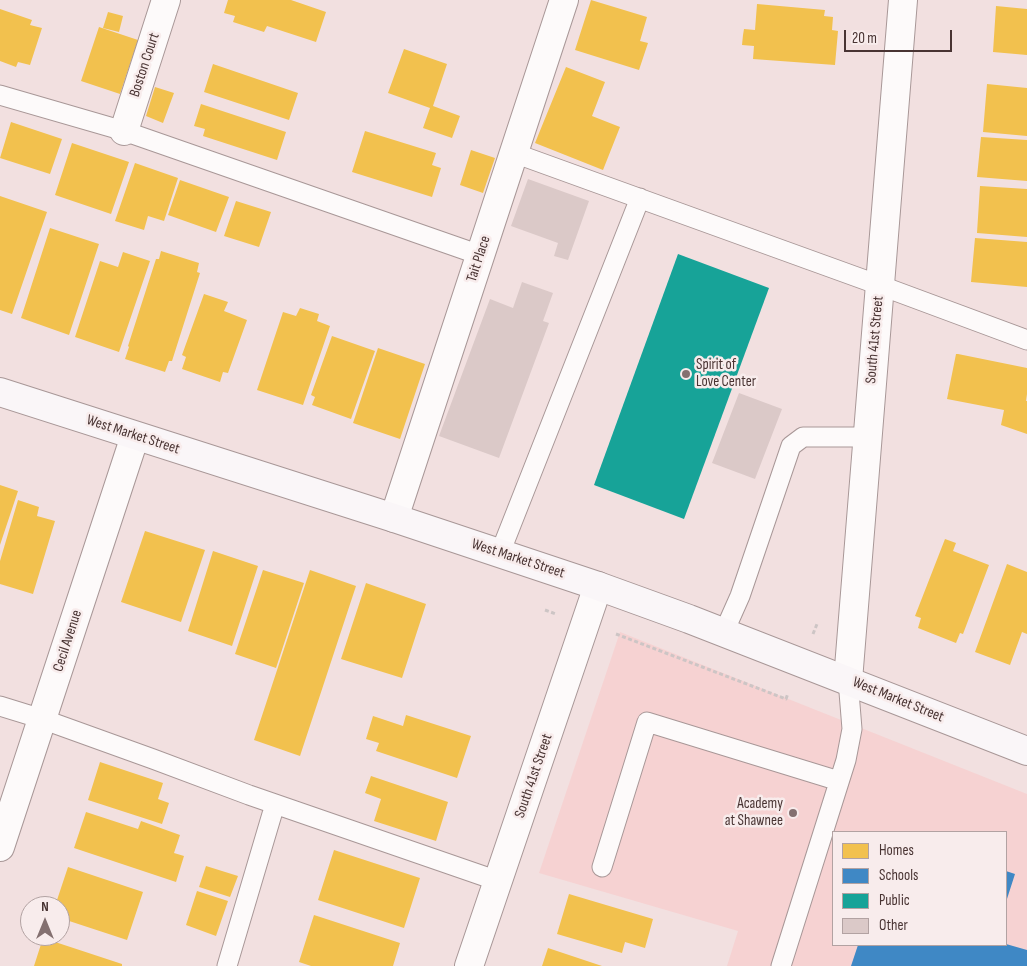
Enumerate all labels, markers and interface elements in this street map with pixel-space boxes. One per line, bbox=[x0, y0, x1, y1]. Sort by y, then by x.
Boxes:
scale bar bbox=[847, 20, 954, 52]
text: 20 m bbox=[852, 29, 877, 48]
street label: Boston Court bbox=[126, 31, 164, 99]
street label: Tait Place bbox=[463, 234, 495, 284]
street label: South 41st Street bbox=[862, 295, 888, 385]
place label: Spirit of Love Center bbox=[696, 356, 756, 391]
marker: Spirit of Love Center bbox=[680, 368, 692, 380]
street label: West Market Street bbox=[84, 411, 182, 459]
street label: West Market Street bbox=[469, 535, 567, 583]
street label: Cecil Avenue bbox=[50, 608, 86, 674]
street label: West Market Street bbox=[850, 673, 946, 727]
street label: South 41st Street bbox=[511, 732, 557, 820]
place label: Academy at Shawnee bbox=[725, 795, 783, 830]
marker: Academy at Shawnee bbox=[787, 807, 799, 819]
legend bbox=[832, 831, 1007, 946]
text: Homes bbox=[879, 841, 914, 860]
text: Schools bbox=[879, 866, 918, 885]
text: Public bbox=[879, 891, 910, 910]
north arrow bbox=[20, 896, 70, 946]
text: N bbox=[41, 898, 49, 915]
text: Other bbox=[879, 916, 908, 935]

